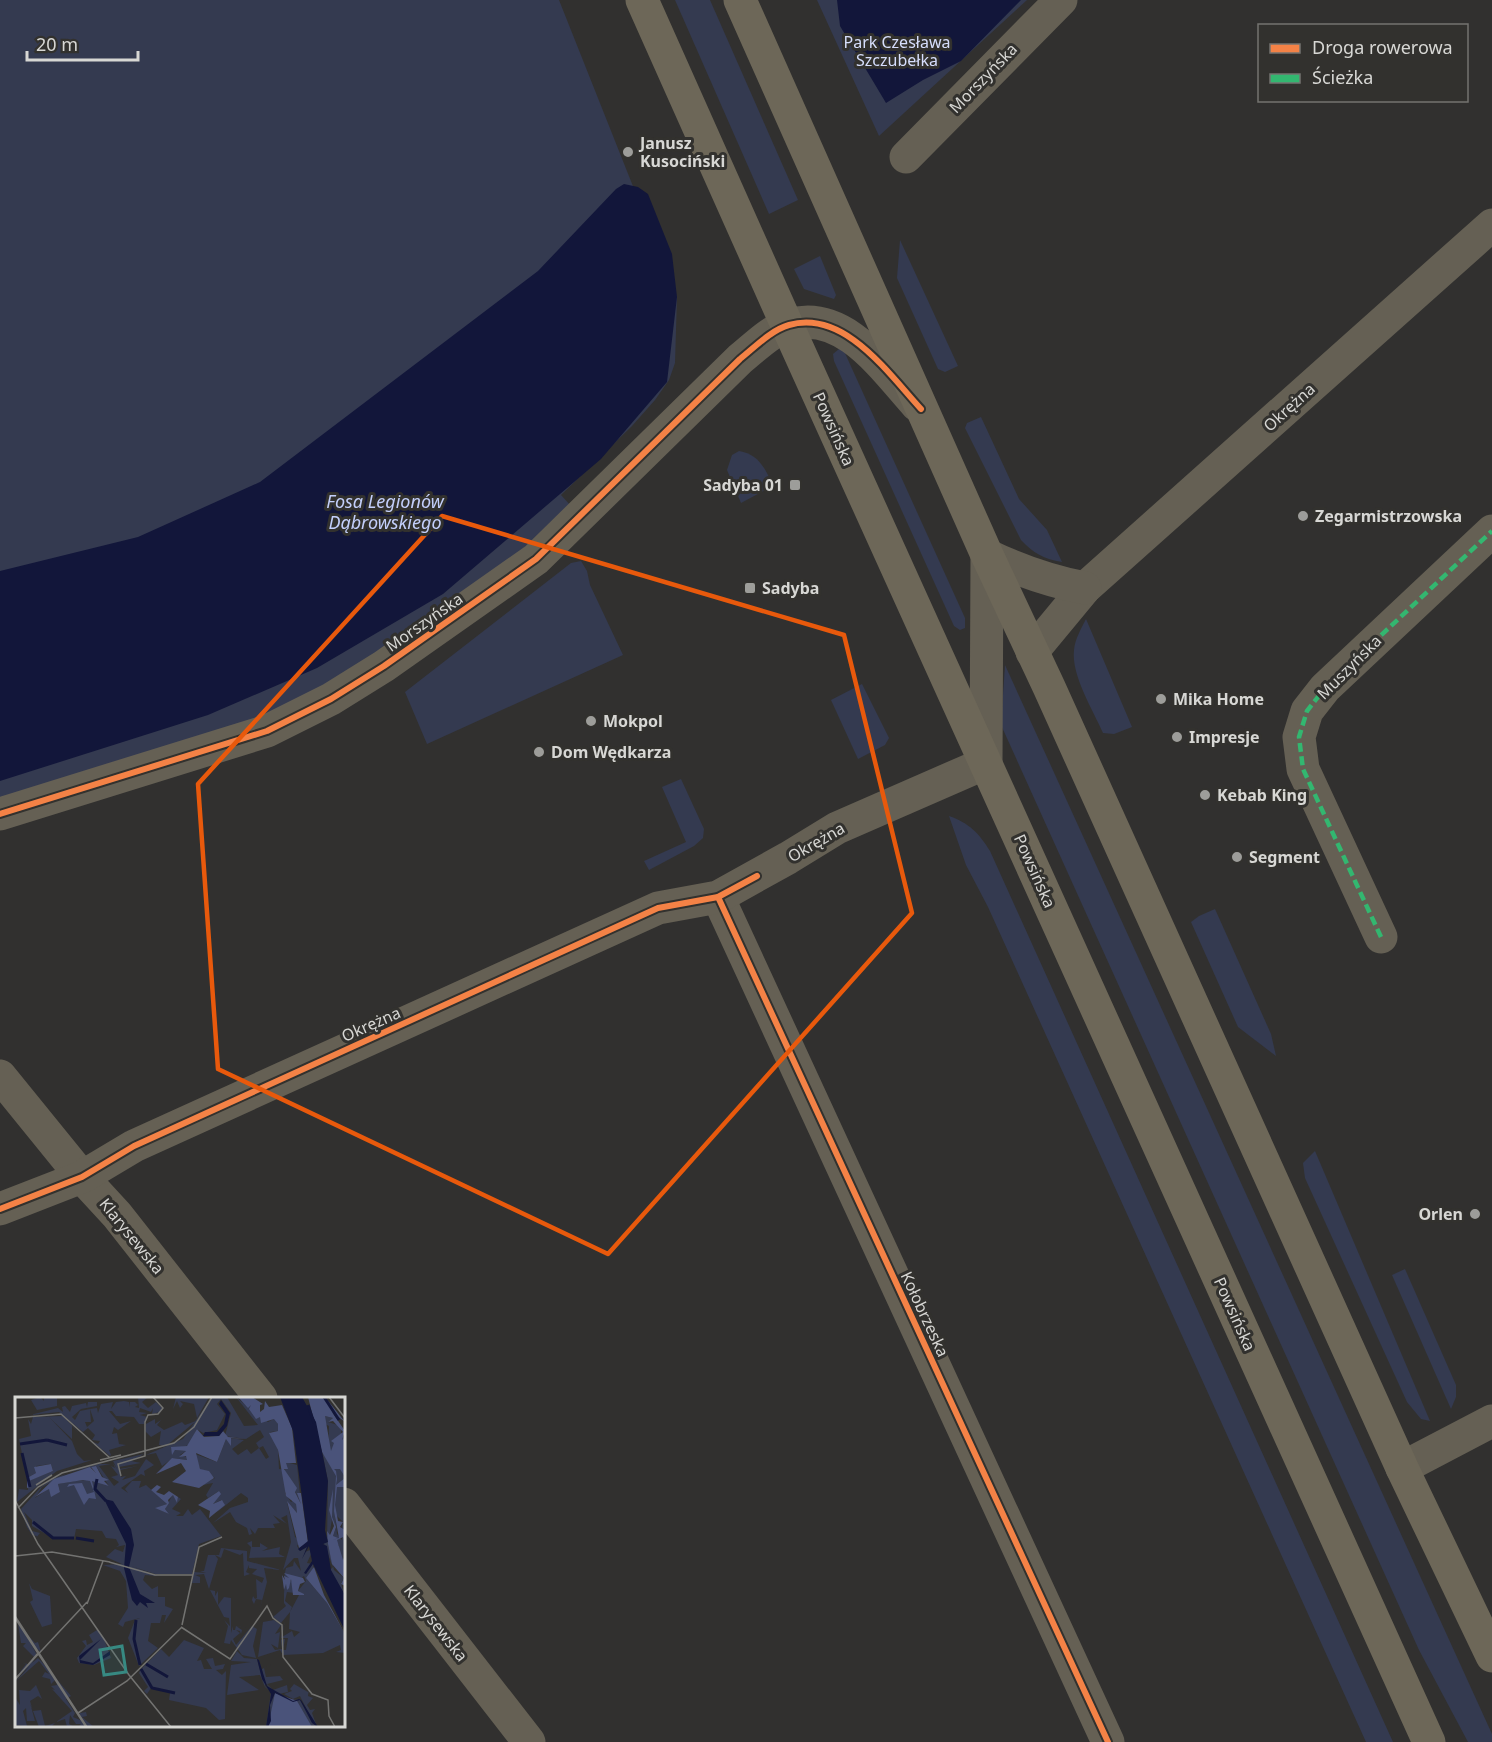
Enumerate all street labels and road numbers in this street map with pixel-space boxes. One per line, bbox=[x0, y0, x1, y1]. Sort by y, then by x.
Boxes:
street label: Morszyńska bbox=[944, 38, 1022, 118]
street label: Okrężna bbox=[1258, 378, 1320, 436]
street label: Powsińska bbox=[808, 389, 860, 469]
street label: Morszyńska bbox=[381, 587, 467, 657]
street label: Muszyńska bbox=[1312, 630, 1386, 704]
street label: Okrężna bbox=[783, 817, 849, 867]
street label: Powsińska bbox=[1009, 831, 1061, 911]
street label: Okrężna bbox=[338, 1001, 404, 1047]
street label: Klarysewska bbox=[95, 1193, 169, 1279]
street label: Kołobrzeska bbox=[896, 1268, 954, 1360]
street label: Powsińska bbox=[1209, 1274, 1261, 1354]
street label: Klarysewska bbox=[399, 1580, 473, 1666]

